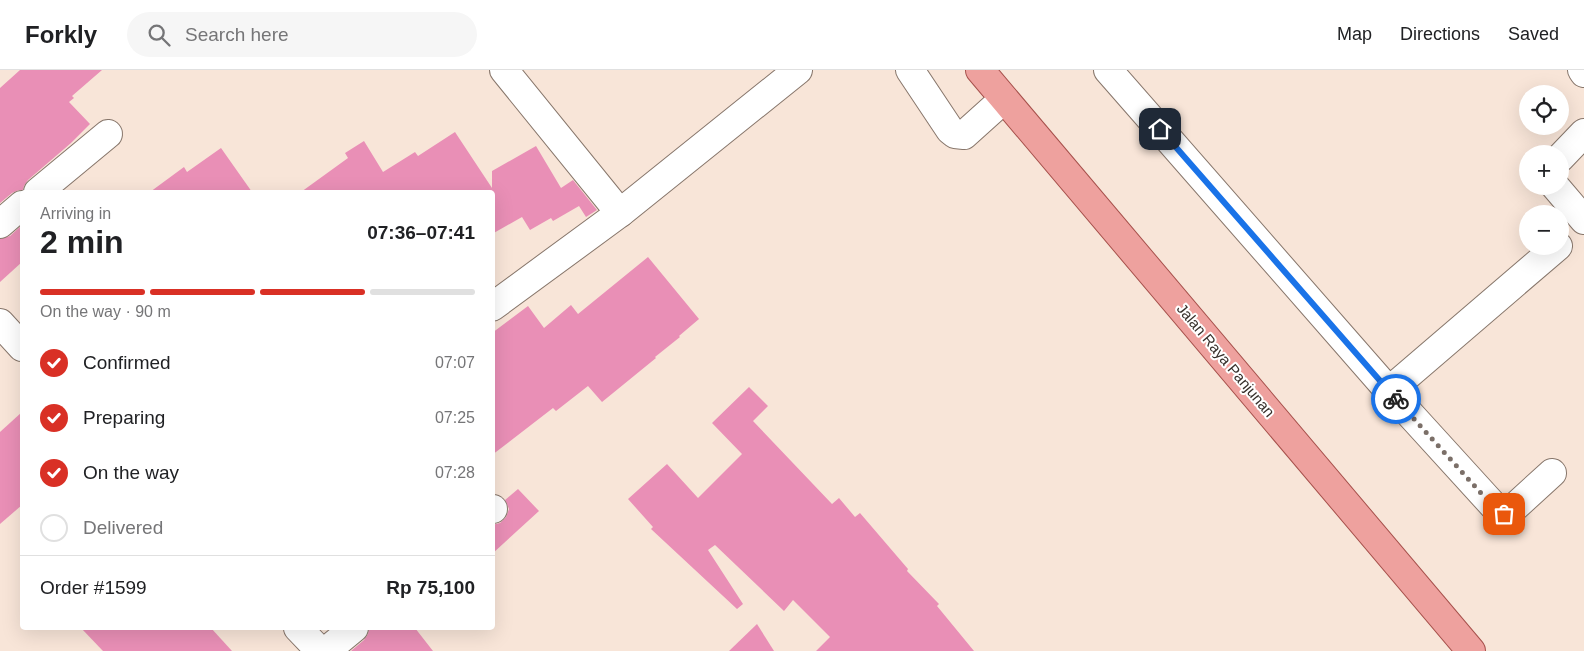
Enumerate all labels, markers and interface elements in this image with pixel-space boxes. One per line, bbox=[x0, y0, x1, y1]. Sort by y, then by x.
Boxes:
search box bbox=[127, 12, 477, 57]
text: Forkly bbox=[25, 21, 97, 48]
icon: search bbox=[145, 21, 173, 49]
text: Search here bbox=[185, 24, 289, 45]
text: Map bbox=[1337, 24, 1372, 44]
text: Directions bbox=[1400, 24, 1480, 44]
text: Saved bbox=[1508, 24, 1559, 44]
map controls bbox=[1519, 85, 1569, 255]
button: locate bbox=[1519, 85, 1569, 135]
pin bbox=[1139, 108, 1181, 150]
icon: home bbox=[1146, 115, 1174, 143]
button: + bbox=[1519, 145, 1569, 195]
text: Arriving in bbox=[40, 205, 111, 222]
button: − bbox=[1519, 205, 1569, 255]
text: 07:36–07:41 bbox=[367, 222, 475, 243]
text: 2 min bbox=[40, 224, 124, 260]
street label: Jalan Raya Panjunan bbox=[1174, 300, 1278, 420]
text: On the way · 90 m bbox=[40, 303, 171, 320]
icon: check bbox=[40, 349, 68, 377]
text: Confirmed bbox=[83, 352, 171, 373]
text: 07:07 bbox=[435, 354, 475, 371]
courier bbox=[1371, 374, 1421, 424]
icon: bike bbox=[1382, 385, 1410, 413]
icon: check bbox=[40, 404, 68, 432]
text: Preparing bbox=[83, 407, 165, 428]
text: 07:25 bbox=[435, 409, 475, 426]
icon: check bbox=[40, 459, 68, 487]
text: On the way bbox=[83, 462, 179, 483]
text: 07:28 bbox=[435, 464, 475, 481]
pin bbox=[1483, 493, 1525, 535]
icon: bag bbox=[1490, 500, 1518, 528]
text: Delivered bbox=[83, 517, 163, 538]
text: Order #1599 bbox=[40, 577, 147, 598]
text: Rp 75,100 bbox=[386, 577, 475, 598]

